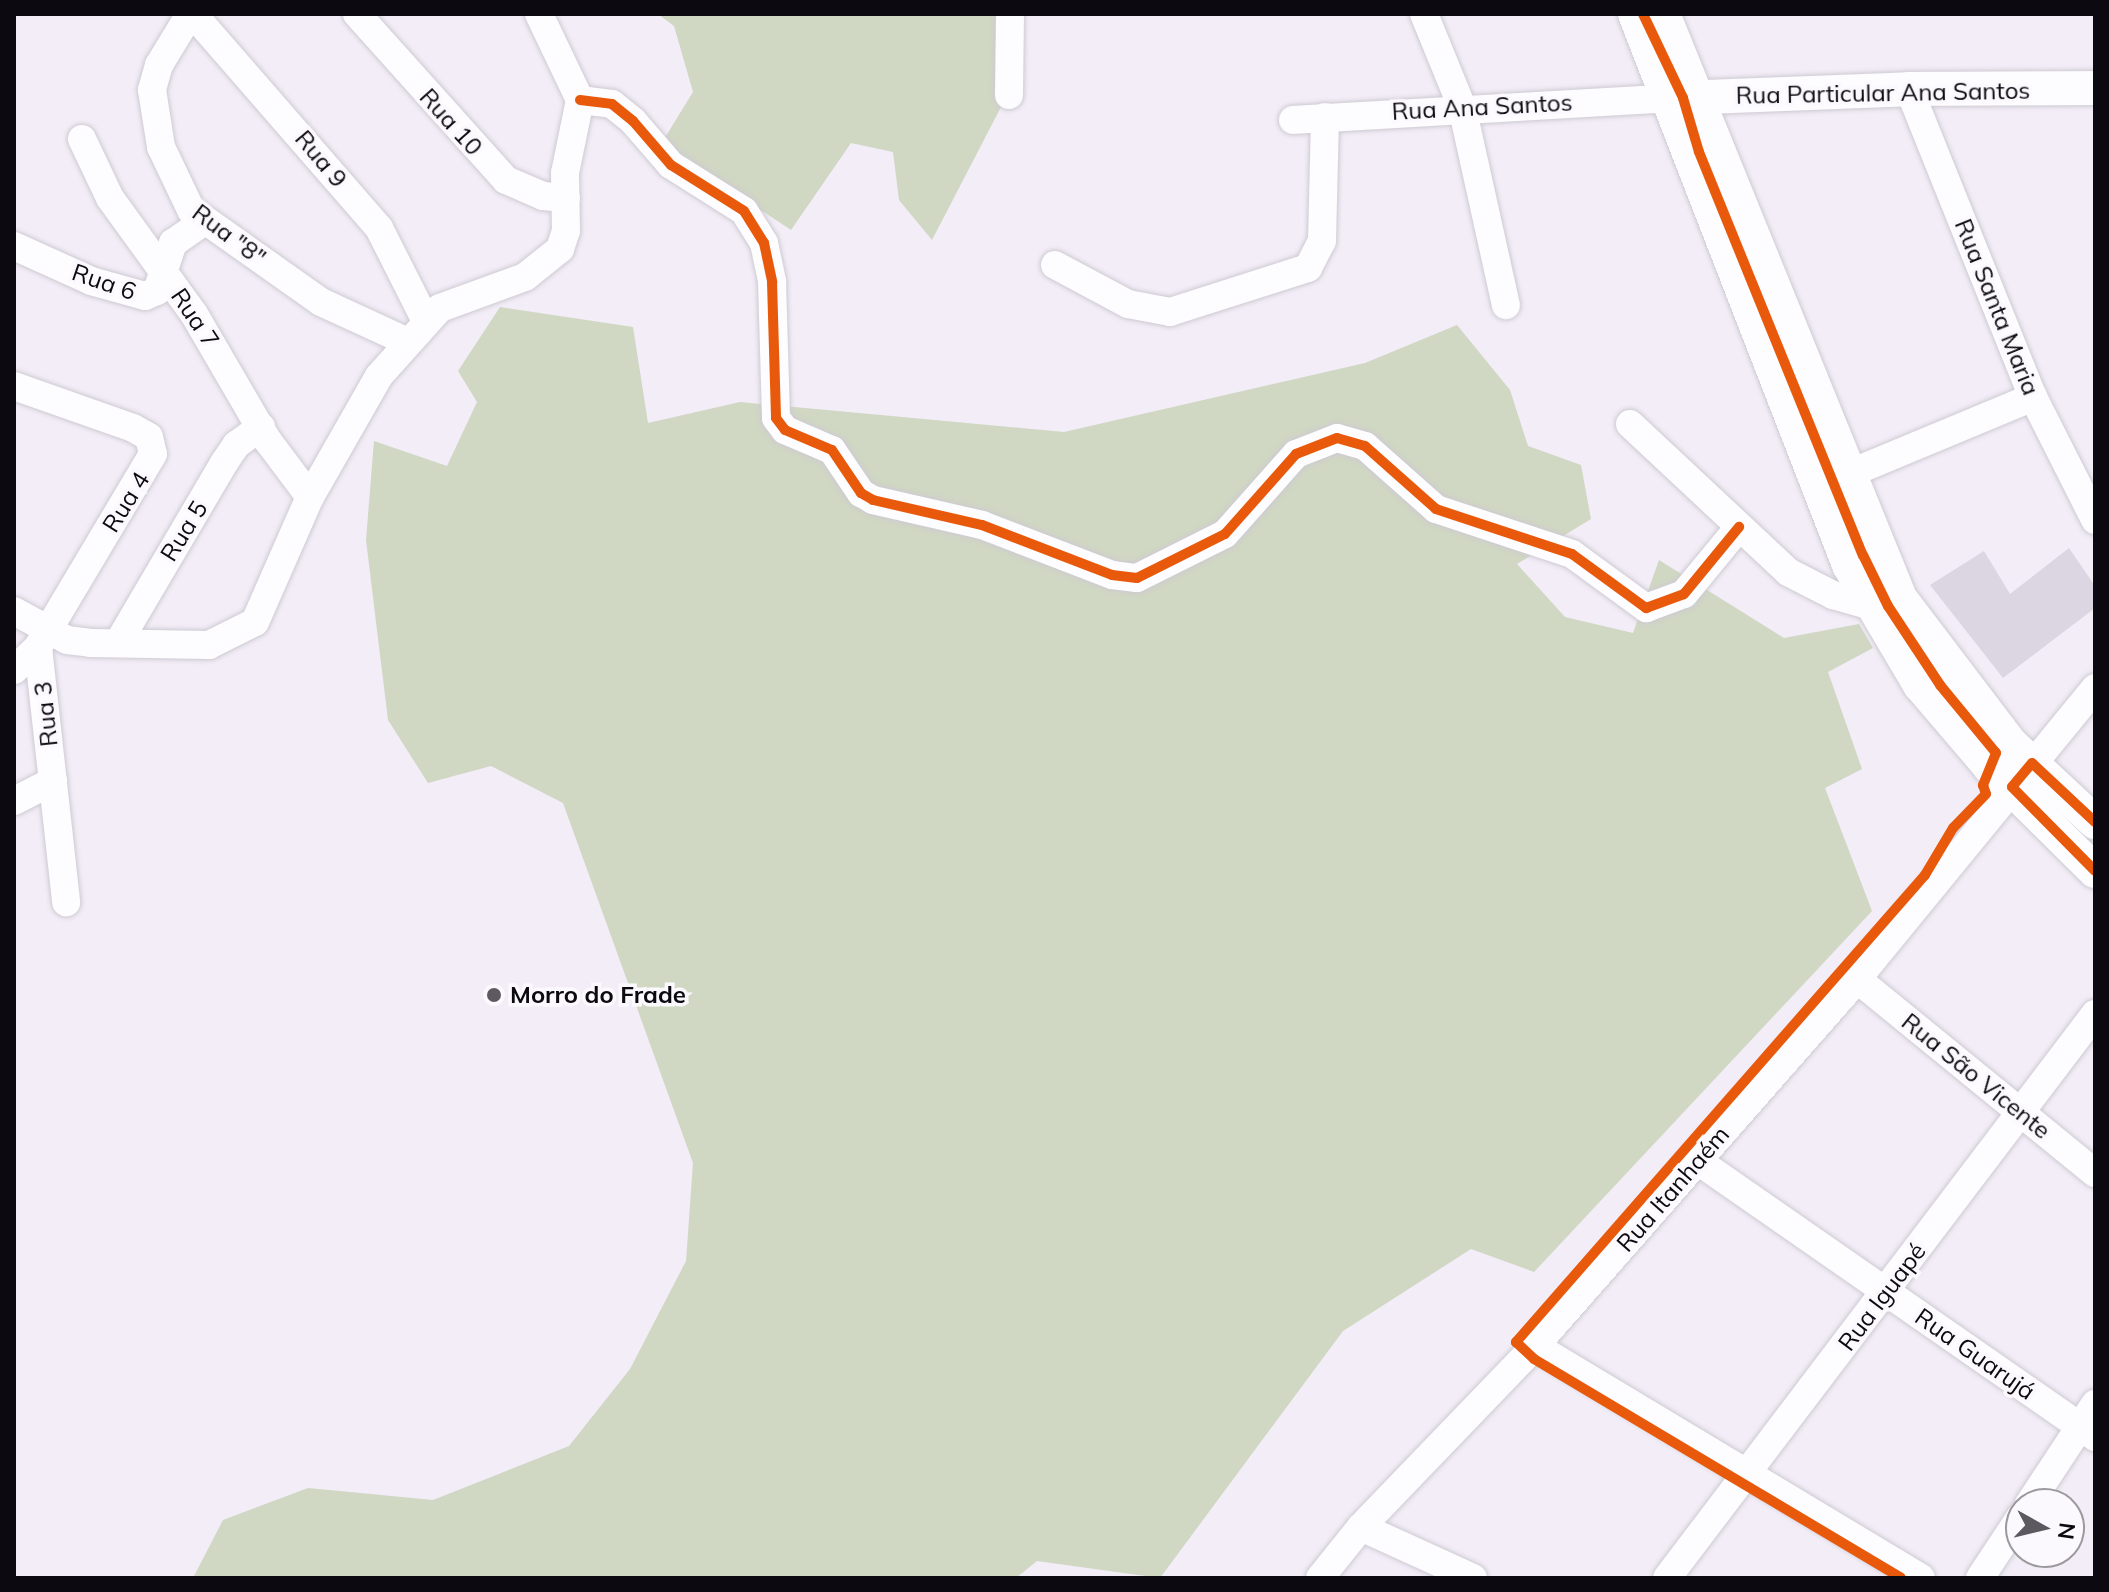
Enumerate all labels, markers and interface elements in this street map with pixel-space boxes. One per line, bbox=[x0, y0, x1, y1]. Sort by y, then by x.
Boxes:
street label: Rua Particular Ana Santos bbox=[1736, 76, 2030, 110]
street label: Rua 10 bbox=[414, 83, 488, 161]
street label: Rua Ana Santos bbox=[1391, 88, 1573, 126]
street label: Rua 9 bbox=[289, 125, 353, 193]
street label: Rua "8" bbox=[187, 198, 271, 272]
street label: Rua Santa Maria bbox=[1949, 215, 2045, 399]
street label: Rua 6 bbox=[68, 258, 140, 306]
street label: Rua 7 bbox=[165, 283, 225, 353]
street label: Rua 4 bbox=[96, 467, 156, 537]
street label: Rua 5 bbox=[154, 496, 214, 566]
street label: Rua 3 bbox=[28, 680, 64, 748]
place label: Morro do Frade bbox=[510, 981, 686, 1009]
marker: Morro do Frade bbox=[485, 986, 503, 1004]
street label: Rua São Vicente bbox=[1896, 1007, 2056, 1145]
street label: Rua Itanhaém bbox=[1611, 1120, 1735, 1258]
street label: Rua Iguapé bbox=[1832, 1237, 1932, 1357]
street label: Rua Guarujá bbox=[1910, 1302, 2040, 1406]
north arrow bbox=[2005, 1488, 2085, 1568]
text: N bbox=[2052, 1521, 2082, 1541]

